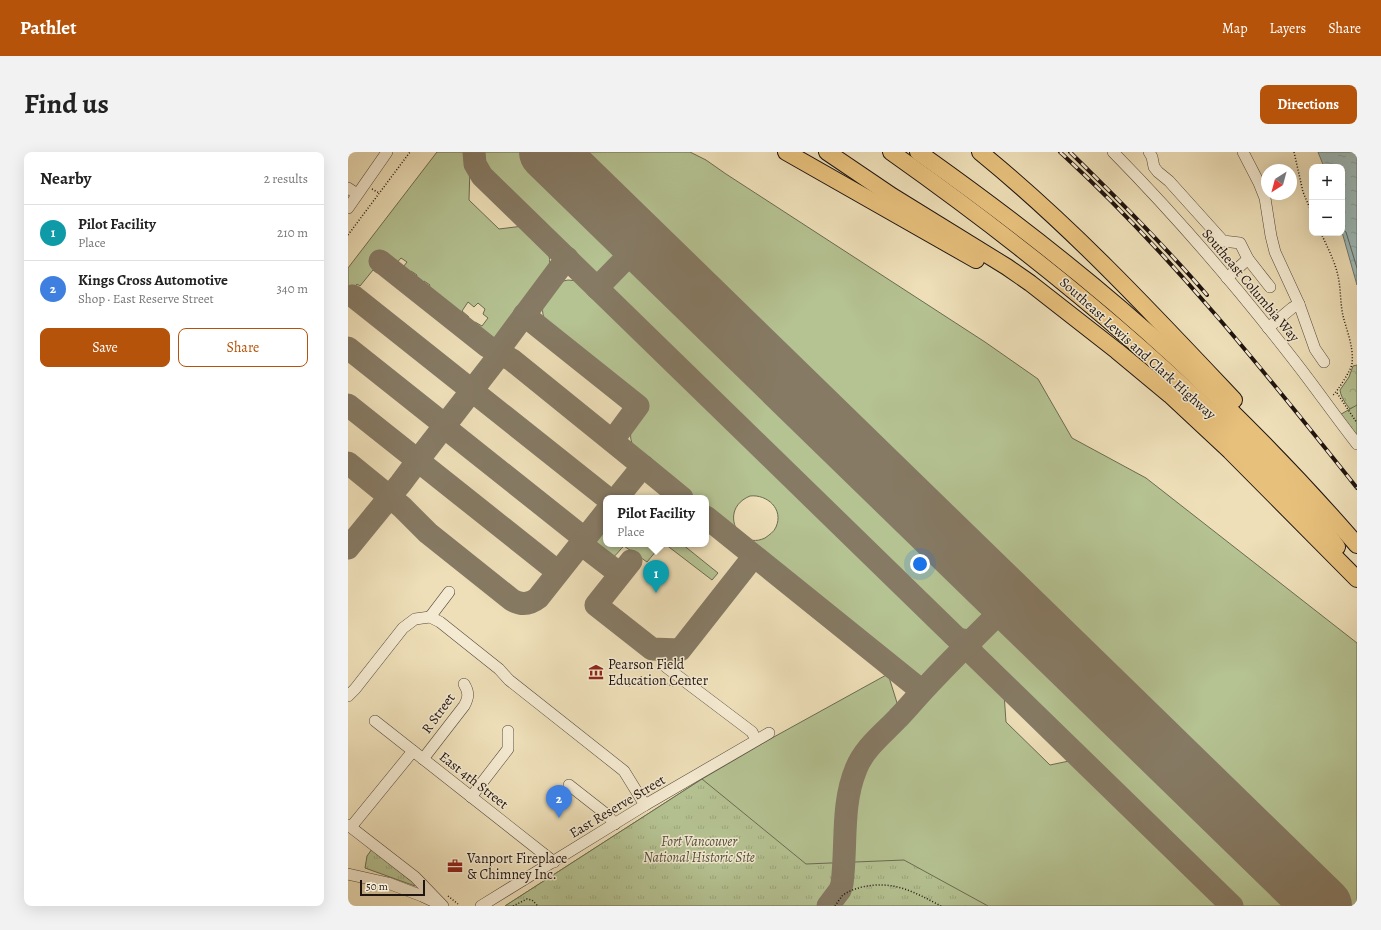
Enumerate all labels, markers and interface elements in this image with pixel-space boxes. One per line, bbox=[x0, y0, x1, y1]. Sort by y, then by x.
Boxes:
text: Pathlet bbox=[20, 15, 76, 41]
text: Map bbox=[1222, 19, 1248, 38]
text: Layers bbox=[1270, 19, 1306, 38]
text: Share bbox=[1328, 19, 1361, 38]
text: Find us bbox=[24, 85, 109, 123]
button: Directions bbox=[1260, 85, 1357, 124]
north arrow bbox=[1261, 164, 1297, 200]
map controls bbox=[1309, 164, 1345, 236]
button: + bbox=[1309, 164, 1345, 200]
text: Nearby bbox=[40, 167, 91, 190]
text: 2 results bbox=[264, 170, 308, 187]
button: − bbox=[1309, 200, 1345, 236]
text: Pilot Facility bbox=[78, 214, 156, 234]
text: 1 bbox=[51, 224, 55, 241]
text: 210 m bbox=[277, 224, 308, 241]
street label: Southeast Columbia Way bbox=[1198, 225, 1304, 347]
text: Place bbox=[78, 234, 106, 251]
text: Kings Cross Automotive bbox=[78, 270, 228, 290]
street label: Southeast Lewis and Clark Highway bbox=[1055, 273, 1220, 424]
text: 2 bbox=[50, 280, 56, 297]
text: 340 m bbox=[276, 280, 308, 297]
text: Shop · East Reserve Street bbox=[78, 290, 214, 307]
button: Save bbox=[40, 328, 170, 367]
button: Share bbox=[178, 328, 308, 367]
popup bbox=[603, 495, 709, 547]
text: Pilot Facility bbox=[617, 503, 695, 523]
text: Place bbox=[617, 523, 645, 540]
your location bbox=[910, 554, 930, 574]
pin: 1 bbox=[643, 560, 669, 593]
place label: Pearson Field Education Center bbox=[608, 655, 709, 690]
museum icon: Pearson Field Education Center bbox=[587, 663, 605, 681]
street label: R Street bbox=[417, 689, 460, 737]
street label: East 4th Street bbox=[435, 747, 513, 814]
street label: East Reserve Street bbox=[566, 770, 669, 843]
pin: 2 bbox=[546, 785, 572, 818]
park label: Fort Vancouver National Historic Site bbox=[643, 832, 755, 867]
place label: Vanport Fireplace & Chimney Inc. bbox=[466, 849, 567, 884]
office icon: Vanport Fireplace & Chimney Inc. bbox=[446, 857, 464, 875]
scale bar bbox=[360, 878, 425, 897]
text: 50 m bbox=[366, 879, 388, 894]

